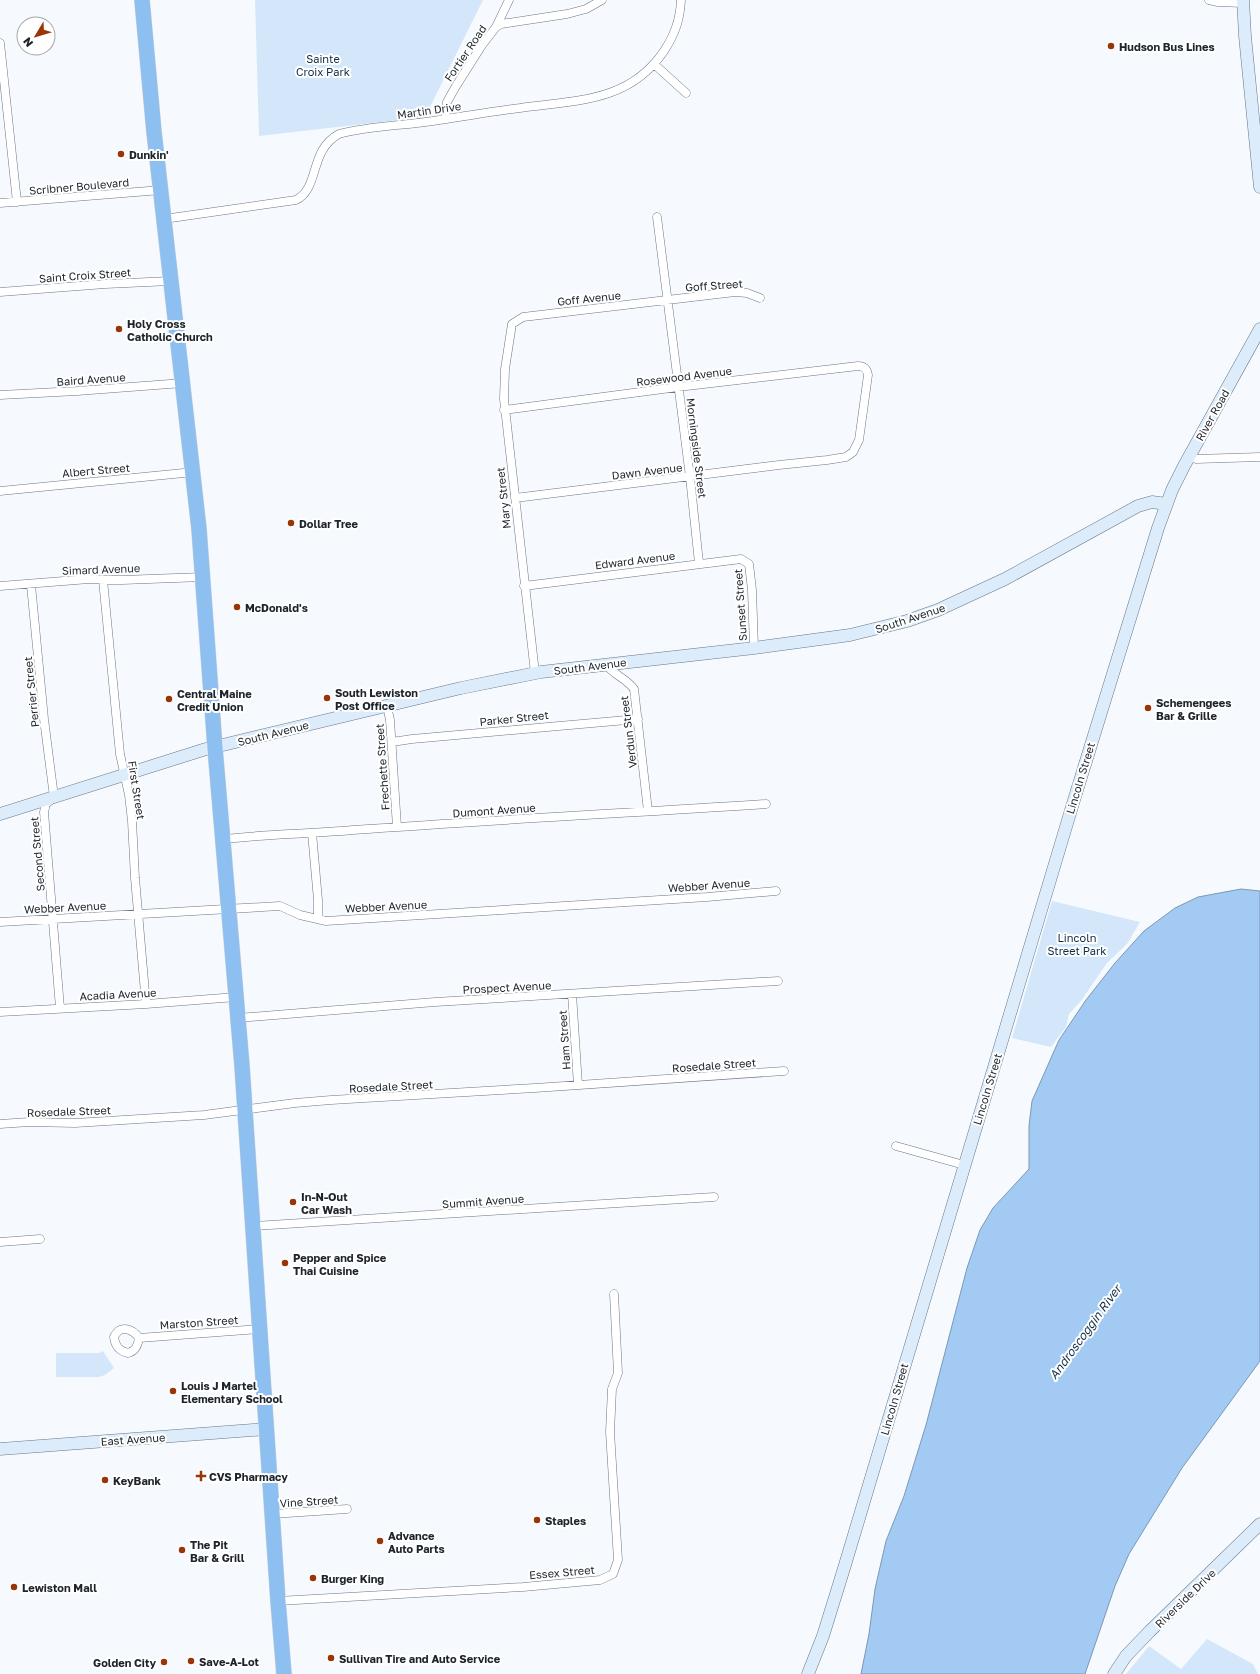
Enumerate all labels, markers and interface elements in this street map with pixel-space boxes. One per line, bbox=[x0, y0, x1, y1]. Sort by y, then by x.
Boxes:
north arrow bbox=[16, 16, 56, 56]
street label: Fortier Road bbox=[441, 22, 489, 84]
text: N bbox=[20, 35, 35, 50]
place label: Hudson Bus Lines bbox=[1119, 40, 1215, 53]
marker: Hudson Bus Lines bbox=[1106, 41, 1116, 51]
park label: Sainte Croix Park bbox=[296, 52, 350, 78]
street label: Martin Drive bbox=[396, 99, 462, 121]
place label: Dunkin' bbox=[129, 148, 169, 161]
marker: Dunkin' bbox=[116, 149, 126, 159]
street label: Scribner Boulevard bbox=[28, 175, 130, 197]
street label: Saint Croix Street bbox=[38, 265, 132, 285]
street label: Goff Street bbox=[685, 277, 743, 293]
street label: Goff Avenue bbox=[557, 288, 621, 308]
place label: Holy Cross Catholic Church bbox=[127, 317, 213, 343]
marker: Holy Cross Catholic Church bbox=[114, 324, 124, 334]
street label: Rosewood Avenue bbox=[635, 364, 733, 388]
street label: Baird Avenue bbox=[56, 370, 126, 388]
street label: River Road bbox=[1193, 387, 1231, 443]
street label: Morningside Street bbox=[684, 397, 710, 499]
street label: Dawn Avenue bbox=[611, 460, 683, 482]
street label: Albert Street bbox=[62, 461, 130, 479]
street label: Mary Street bbox=[493, 467, 513, 529]
place label: Dollar Tree bbox=[299, 517, 359, 530]
marker: Dollar Tree bbox=[286, 518, 296, 528]
street label: Edward Avenue bbox=[594, 549, 676, 571]
street label: Simard Avenue bbox=[62, 561, 140, 577]
street label: Sunset Street bbox=[731, 568, 749, 642]
place label: McDonald's bbox=[245, 601, 308, 614]
street label: South Avenue bbox=[873, 601, 947, 635]
marker: McDonald's bbox=[232, 602, 242, 612]
street label: South Avenue bbox=[553, 655, 627, 677]
street label: Perrier Street bbox=[21, 656, 41, 728]
place label: South Lewiston Post Office bbox=[335, 686, 418, 712]
place label: Central Maine Credit Union bbox=[177, 687, 252, 713]
marker: South Lewiston Post Office bbox=[322, 693, 332, 703]
marker: Central Maine Credit Union bbox=[164, 694, 174, 704]
street label: Verdun Street bbox=[617, 695, 639, 769]
place label: Schemengees Bar & Grille bbox=[1156, 696, 1232, 722]
marker: Schemengees Bar & Grille bbox=[1143, 703, 1153, 713]
street label: Parker Street bbox=[479, 708, 549, 728]
street label: South Avenue bbox=[236, 718, 310, 748]
street label: Frechette Street bbox=[372, 723, 392, 811]
street label: Lincoln Street bbox=[1063, 741, 1097, 815]
street label: First Street bbox=[126, 760, 148, 820]
street label: Dumont Avenue bbox=[452, 801, 536, 819]
street label: Second Street bbox=[27, 816, 47, 892]
street label: Webber Avenue bbox=[668, 876, 750, 894]
street label: Webber Avenue bbox=[345, 897, 427, 915]
street label: Webber Avenue bbox=[24, 898, 106, 916]
park label: Lincoln Street Park bbox=[1047, 931, 1107, 957]
street label: Prospect Avenue bbox=[462, 978, 552, 996]
street label: Acadia Avenue bbox=[79, 985, 157, 1003]
street label: Ham Street bbox=[555, 1010, 573, 1070]
street label: Lincoln Street bbox=[970, 1052, 1004, 1126]
street label: Rosedale Street bbox=[672, 1056, 756, 1074]
street label: Rosedale Street bbox=[349, 1077, 433, 1095]
street label: Rosedale Street bbox=[27, 1103, 111, 1119]
place label: In-N-Out Car Wash bbox=[301, 1190, 352, 1216]
street label: Summit Avenue bbox=[442, 1192, 524, 1210]
marker: In-N-Out Car Wash bbox=[288, 1197, 298, 1207]
place label: Pepper and Spice Thai Cuisine bbox=[293, 1251, 387, 1277]
marker: Pepper and Spice Thai Cuisine bbox=[280, 1258, 290, 1268]
water label: Androscoggin River bbox=[1046, 1280, 1125, 1382]
street label: Marston Street bbox=[159, 1313, 239, 1331]
street label: Lincoln Street bbox=[878, 1362, 910, 1436]
place label: Louis J Martel Elementary School bbox=[181, 1379, 283, 1405]
marker: Louis J Martel Elementary School bbox=[168, 1386, 178, 1396]
street label: East Avenue bbox=[100, 1430, 166, 1448]
place label: CVS Pharmacy bbox=[209, 1470, 288, 1483]
marker: CVS Pharmacy bbox=[196, 1471, 206, 1481]
place label: KeyBank bbox=[113, 1474, 161, 1487]
marker: KeyBank bbox=[100, 1475, 110, 1485]
street label: Vine Street bbox=[279, 1492, 339, 1510]
place label: Staples bbox=[545, 1514, 586, 1527]
marker: Staples bbox=[532, 1515, 542, 1525]
place label: Advance Auto Parts bbox=[388, 1529, 445, 1555]
marker: Advance Auto Parts bbox=[375, 1536, 385, 1546]
place label: The Pit Bar & Grill bbox=[190, 1538, 245, 1564]
marker: The Pit Bar & Grill bbox=[177, 1545, 187, 1555]
street label: Essex Street bbox=[529, 1563, 595, 1581]
street label: Riverside Drive bbox=[1152, 1566, 1218, 1630]
place label: Burger King bbox=[321, 1572, 384, 1585]
marker: Burger King bbox=[308, 1573, 318, 1583]
place label: Lewiston Mall bbox=[22, 1581, 97, 1594]
marker: Lewiston Mall bbox=[9, 1582, 19, 1592]
place label: Sullivan Tire and Auto Service bbox=[339, 1652, 501, 1665]
marker: Sullivan Tire and Auto Service bbox=[326, 1653, 336, 1663]
place label: Save-A-Lot bbox=[199, 1655, 259, 1668]
place label: Golden City bbox=[93, 1656, 156, 1669]
marker: Save-A-Lot bbox=[186, 1656, 196, 1666]
marker: Golden City bbox=[159, 1657, 169, 1667]

